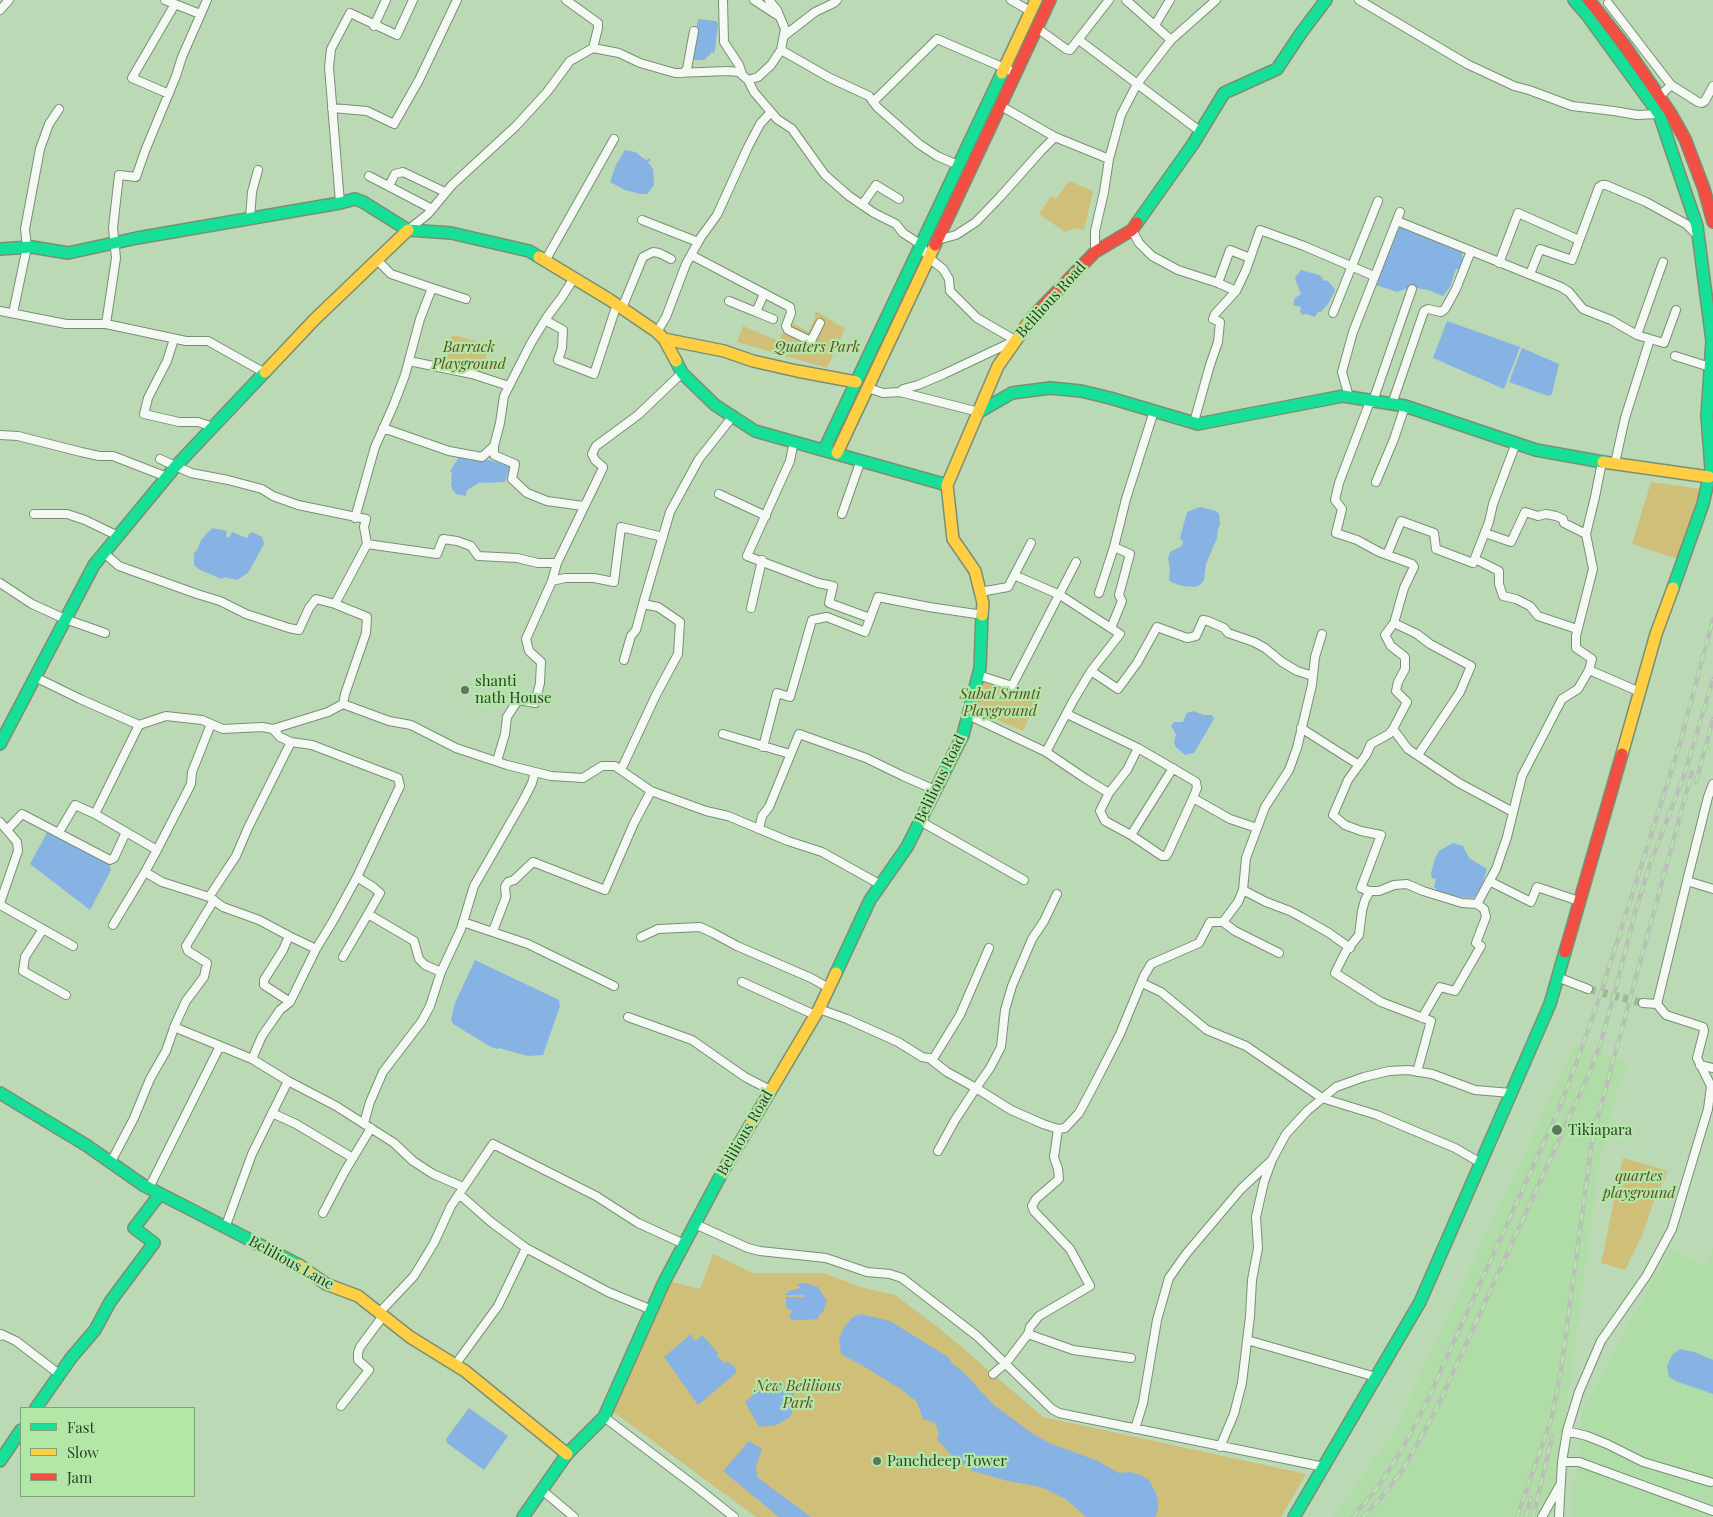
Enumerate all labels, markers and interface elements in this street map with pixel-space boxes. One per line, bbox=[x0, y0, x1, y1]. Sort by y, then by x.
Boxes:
street label: Belilious Road bbox=[1012, 258, 1090, 342]
park label: Barrack Playground bbox=[432, 338, 506, 373]
park label: Quaters Park bbox=[774, 338, 860, 356]
place label: shanti nath House bbox=[475, 672, 552, 707]
marker: shanti nath House bbox=[459, 684, 471, 696]
park label: Subal Srimti Playground bbox=[959, 685, 1041, 720]
street label: Belilious Road bbox=[911, 732, 969, 826]
street label: Belilious Road bbox=[713, 1087, 777, 1179]
place label: Tikiapara bbox=[1568, 1121, 1632, 1139]
marker: Tikiapara bbox=[1550, 1123, 1564, 1137]
park label: quartes playground bbox=[1603, 1167, 1675, 1202]
street label: Belilious Lane bbox=[245, 1232, 337, 1294]
park label: New Belilious Park bbox=[755, 1377, 841, 1412]
legend bbox=[20, 1407, 195, 1497]
text: Fast bbox=[67, 1417, 95, 1437]
text: Slow bbox=[67, 1442, 99, 1462]
place label: Panchdeep Tower bbox=[887, 1452, 1007, 1470]
marker: Panchdeep Tower bbox=[871, 1455, 883, 1467]
text: Jam bbox=[67, 1467, 92, 1487]

